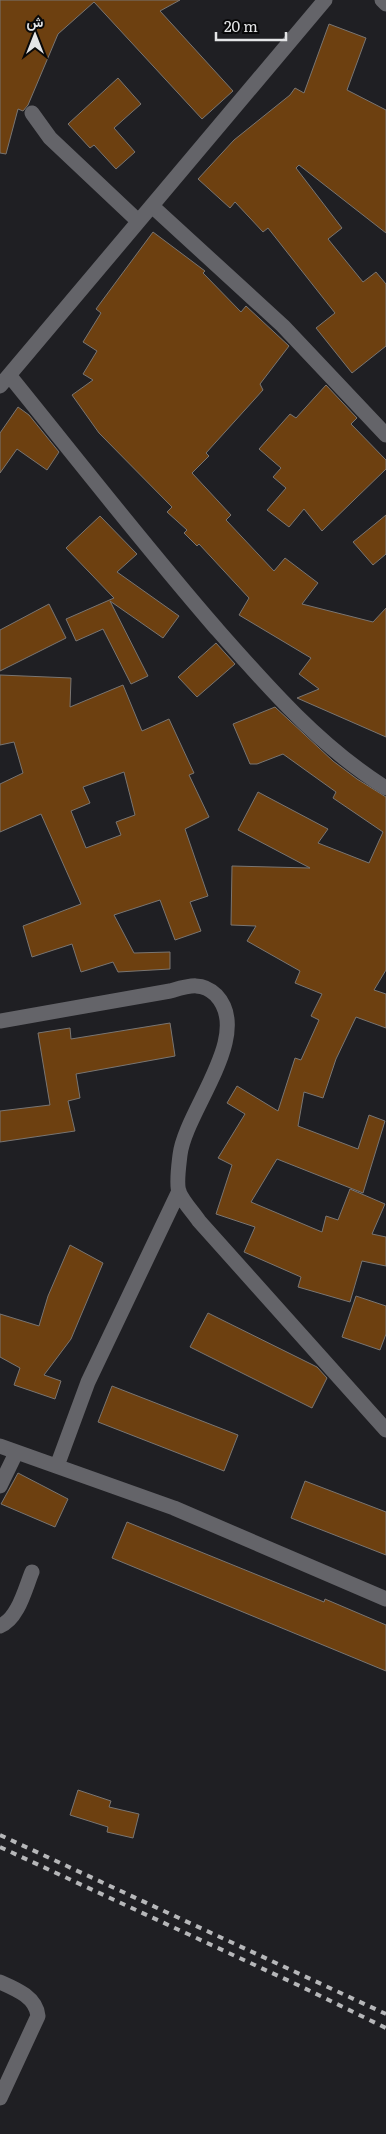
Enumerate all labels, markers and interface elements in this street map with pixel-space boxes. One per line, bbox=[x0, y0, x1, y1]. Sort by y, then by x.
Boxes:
north arrow bbox=[10, 10, 60, 60]
scale bar bbox=[216, 10, 286, 42]
text: ش bbox=[27, 11, 44, 31]
text: 20 m bbox=[224, 14, 258, 37]

